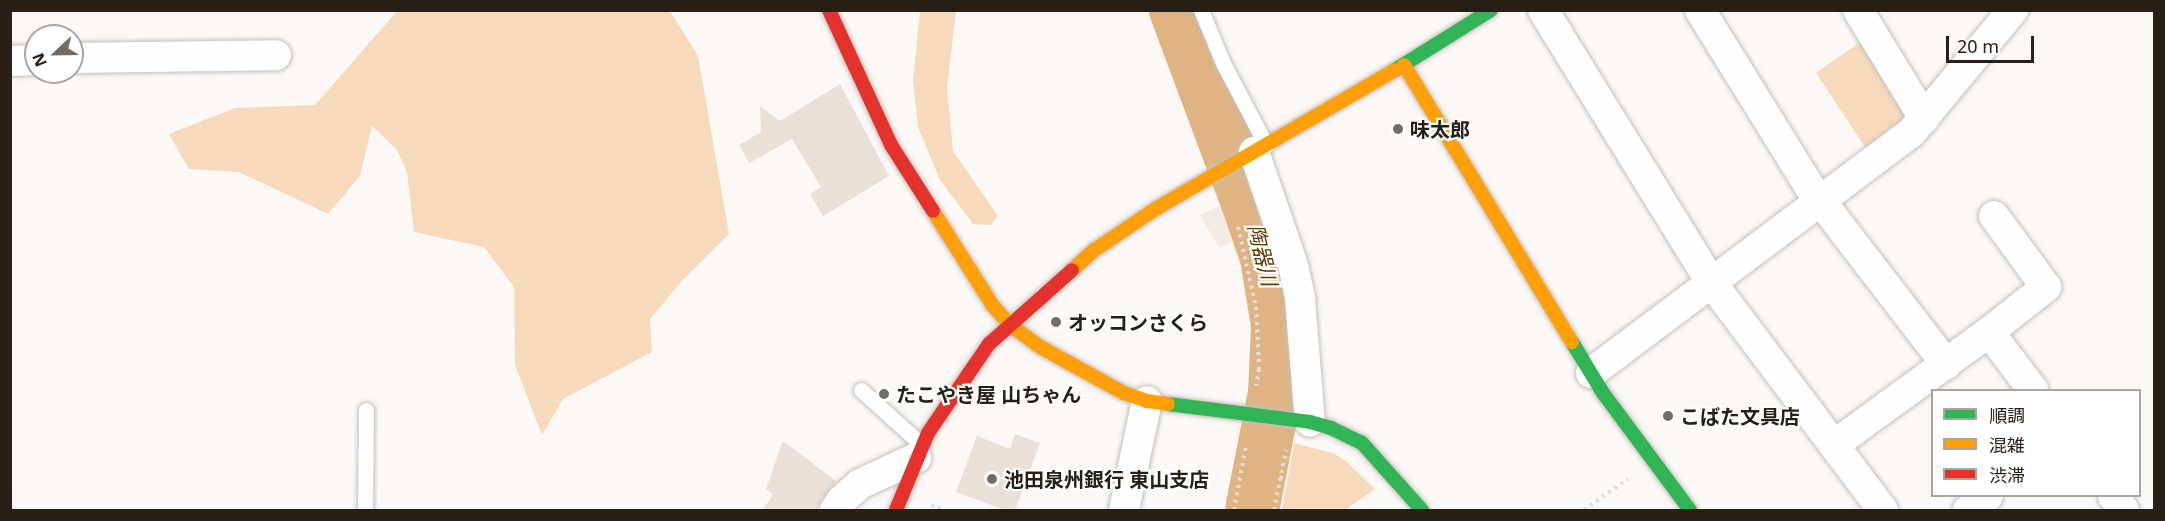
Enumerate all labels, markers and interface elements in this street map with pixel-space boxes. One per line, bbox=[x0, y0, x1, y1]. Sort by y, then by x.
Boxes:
north arrow bbox=[24, 24, 84, 84]
scale bar bbox=[1949, 24, 2038, 62]
text: 20 m bbox=[1957, 34, 1999, 58]
text: N bbox=[27, 50, 52, 70]
place label: 味太郎 bbox=[1410, 117, 1470, 141]
marker: 味太郎 bbox=[1391, 122, 1405, 136]
water label: 陶器川 bbox=[1243, 221, 1283, 289]
place label: オッコンさくら bbox=[1068, 310, 1208, 334]
marker: オッコンさくら bbox=[1049, 315, 1063, 329]
place label: たこやき屋 山ちゃん bbox=[896, 382, 1081, 406]
marker: たこやき屋 山ちゃん bbox=[877, 387, 891, 401]
legend bbox=[1931, 389, 2141, 497]
text: 順調 bbox=[1989, 403, 2025, 427]
place label: こばた文具店 bbox=[1680, 404, 1800, 428]
marker: こばた文具店 bbox=[1661, 409, 1675, 423]
text: 混雑 bbox=[1989, 433, 2025, 457]
text: 渋滞 bbox=[1989, 463, 2025, 487]
place label: 池田泉州銀行 東山支店 bbox=[1004, 467, 1209, 491]
marker: 池田泉州銀行 東山支店 bbox=[985, 472, 999, 486]

